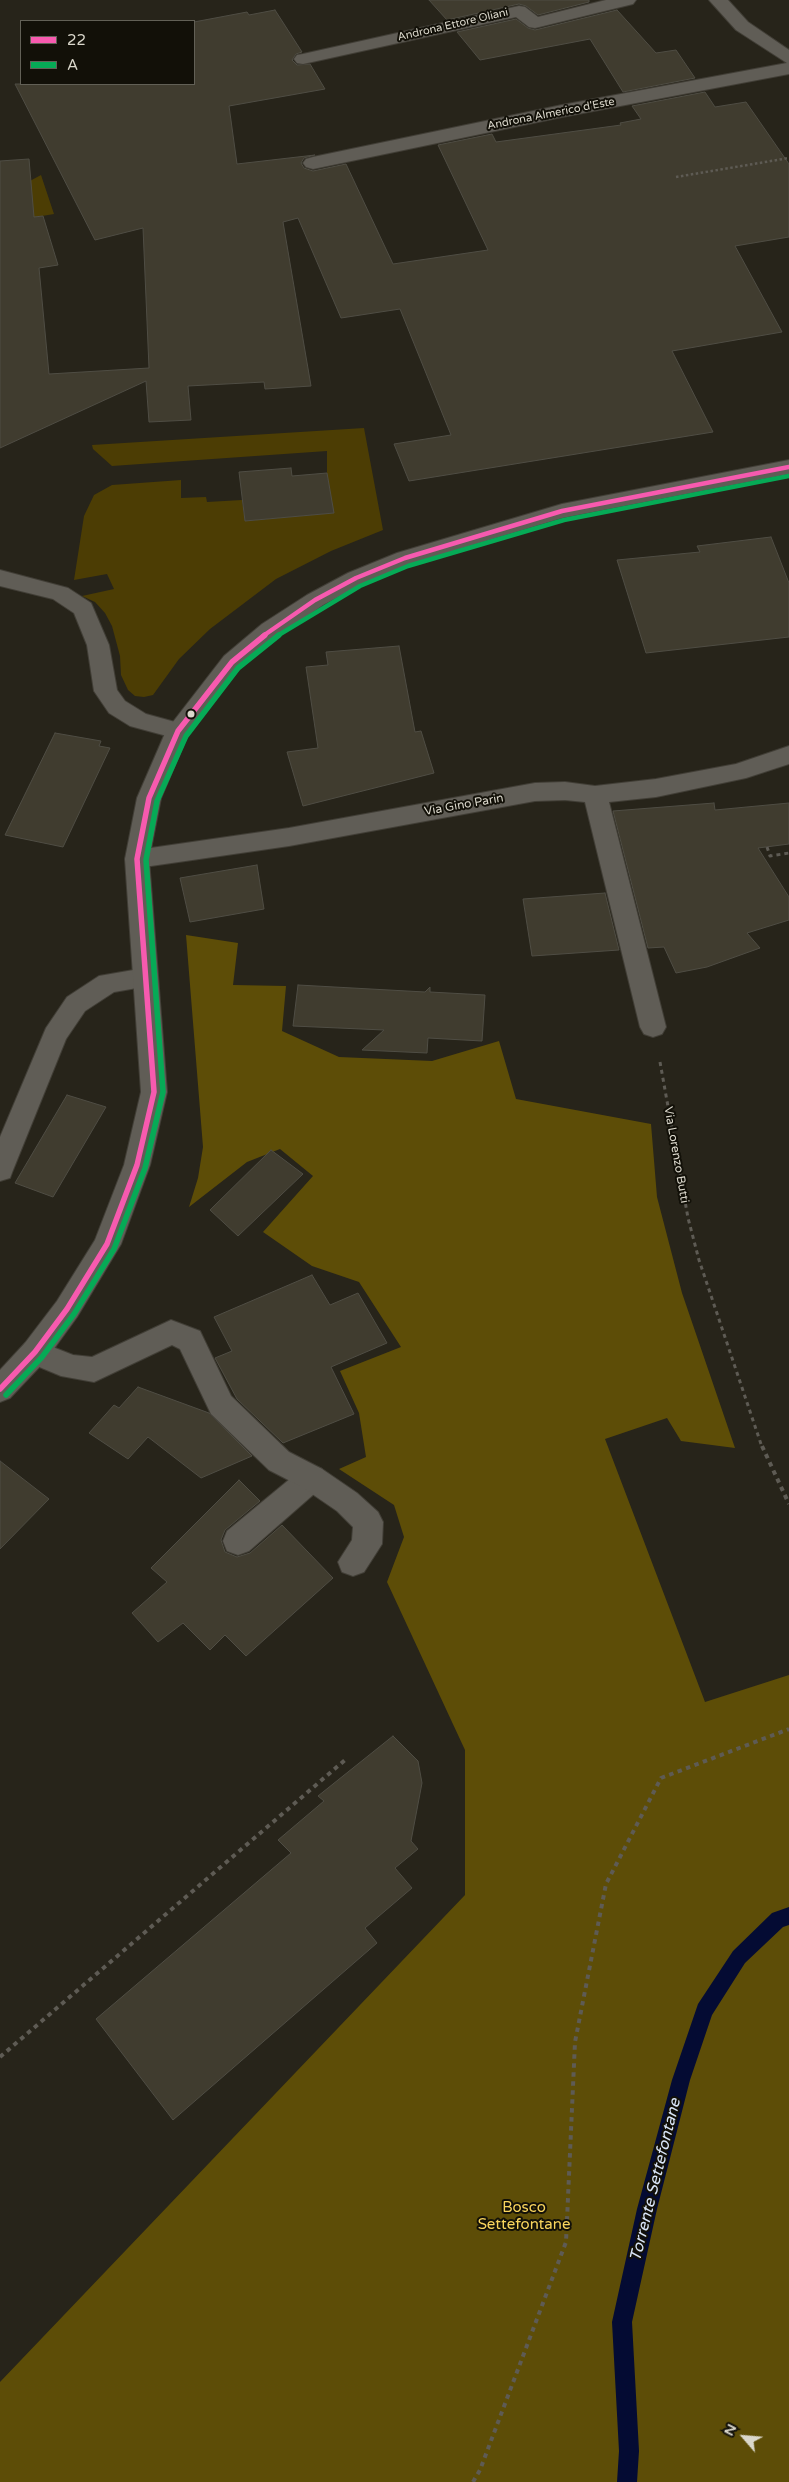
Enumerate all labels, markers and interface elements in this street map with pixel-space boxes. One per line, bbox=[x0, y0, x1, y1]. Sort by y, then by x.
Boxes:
street label: Androna Ettore Oliani bbox=[396, 6, 510, 44]
legend bbox=[20, 20, 195, 85]
text: 22 bbox=[67, 31, 86, 49]
text: A bbox=[67, 56, 78, 74]
street label: Androna Almerico d'Este bbox=[486, 95, 616, 133]
unlabelled marker bbox=[186, 709, 196, 719]
street label: Via Gino Parin bbox=[423, 791, 505, 819]
street label: Via Lorenzo Butti bbox=[660, 1106, 692, 1204]
water label: Torrente Settefontane bbox=[626, 2097, 686, 2263]
park label: Bosco Settefontane bbox=[478, 2199, 570, 2234]
north arrow bbox=[719, 2412, 769, 2462]
text: N bbox=[720, 2421, 740, 2439]

